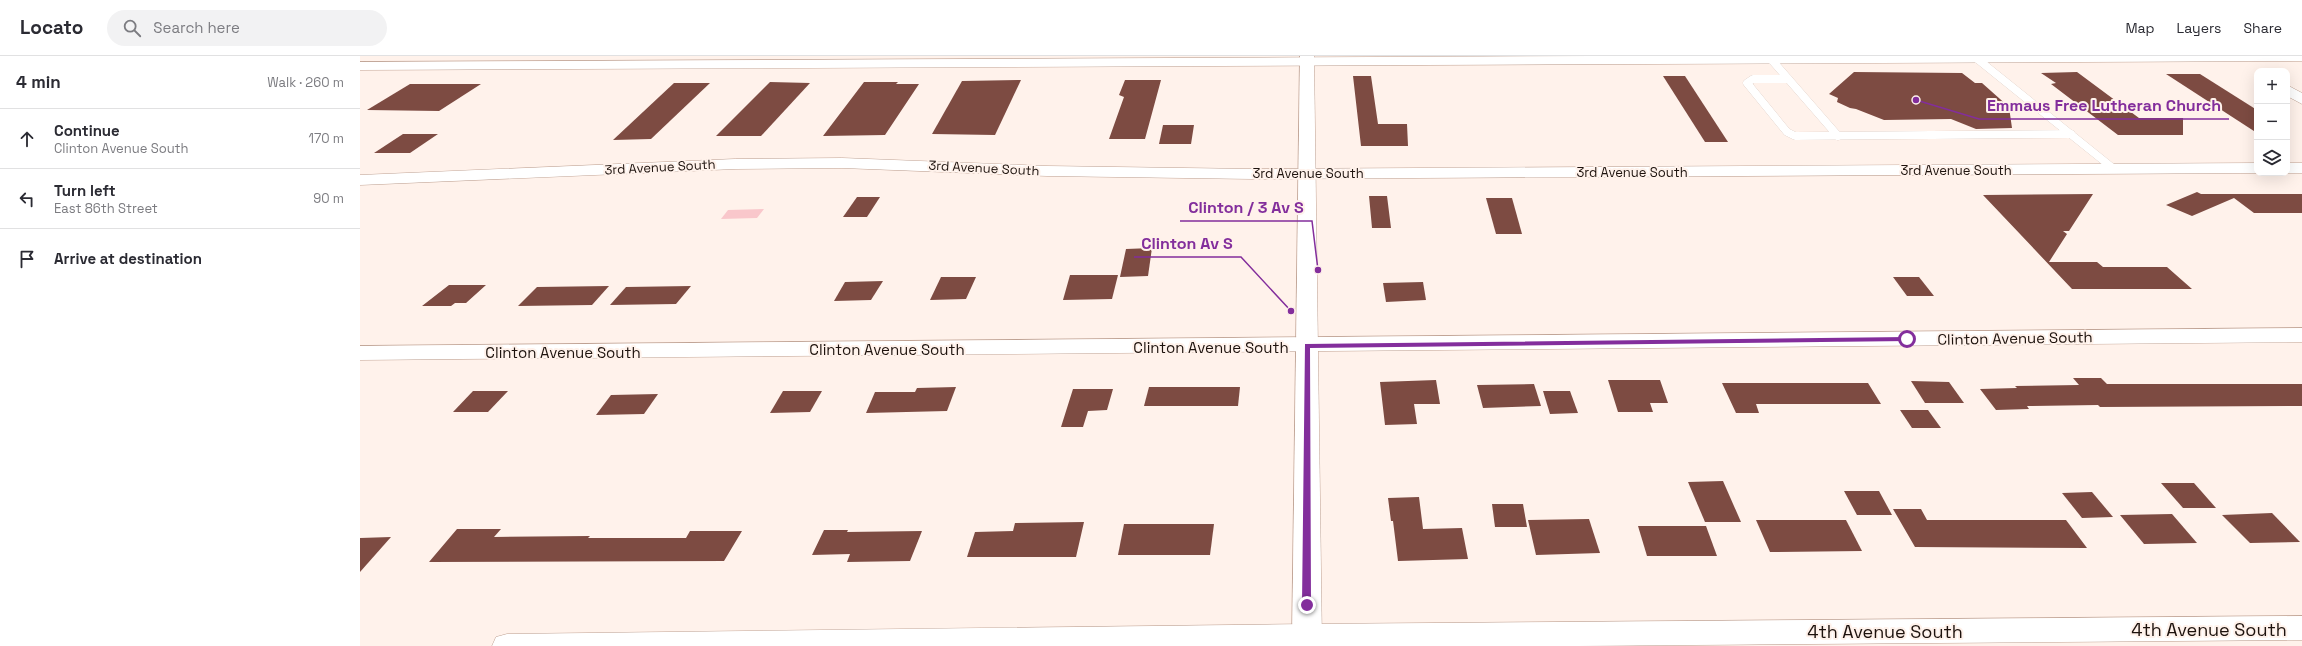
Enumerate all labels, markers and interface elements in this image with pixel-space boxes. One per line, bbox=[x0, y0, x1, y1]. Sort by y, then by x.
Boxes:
search box bbox=[107, 10, 387, 46]
text: Locato bbox=[20, 15, 83, 40]
icon: search bbox=[121, 17, 143, 39]
text: Search here bbox=[153, 18, 240, 37]
text: Map bbox=[2125, 19, 2155, 37]
text: Layers bbox=[2177, 19, 2221, 37]
text: Share bbox=[2243, 19, 2282, 37]
map controls bbox=[2254, 68, 2290, 176]
button: + bbox=[2254, 68, 2290, 104]
text: 4 min bbox=[16, 71, 61, 93]
text: Walk · 260 m bbox=[267, 74, 344, 91]
callout: Emmaus Free Lutheran Church bbox=[1979, 91, 2229, 119]
text: Emmaus Free Lutheran Church bbox=[1987, 95, 2221, 116]
button: − bbox=[2254, 104, 2290, 140]
text: Continue bbox=[54, 121, 120, 140]
icon: ahead bbox=[16, 128, 38, 150]
text: 170 m bbox=[308, 130, 344, 147]
text: Clinton Avenue South bbox=[54, 140, 189, 157]
button: layers bbox=[2254, 140, 2290, 176]
street label: 3rd Avenue South bbox=[604, 156, 716, 178]
street label: 3rd Avenue South bbox=[928, 157, 1040, 179]
street label: 3rd Avenue South bbox=[1900, 162, 2012, 179]
street label: 3rd Avenue South bbox=[1576, 164, 1688, 181]
street label: 3rd Avenue South bbox=[1252, 165, 1364, 182]
text: Turn left bbox=[54, 181, 116, 200]
icon: left bbox=[16, 188, 38, 210]
text: 90 m bbox=[313, 190, 344, 207]
callout: Clinton / 3 Av S bbox=[1180, 193, 1312, 221]
text: Clinton / 3 Av S bbox=[1188, 197, 1304, 218]
text: East 86th Street bbox=[54, 200, 158, 217]
callout: Clinton Av S bbox=[1134, 229, 1241, 257]
text: Clinton Av S bbox=[1141, 233, 1233, 254]
icon: arrive bbox=[16, 248, 38, 270]
text: Arrive at destination bbox=[54, 249, 202, 268]
street label: Clinton Avenue South bbox=[1937, 327, 2093, 349]
route start bbox=[1898, 330, 1916, 348]
street label: Clinton Avenue South bbox=[1133, 338, 1289, 357]
street label: Clinton Avenue South bbox=[809, 340, 965, 359]
street label: Clinton Avenue South bbox=[485, 343, 641, 362]
route end bbox=[1298, 596, 1316, 614]
street label: 4th Avenue South bbox=[2131, 618, 2287, 641]
street label: 4th Avenue South bbox=[1807, 620, 1963, 643]

